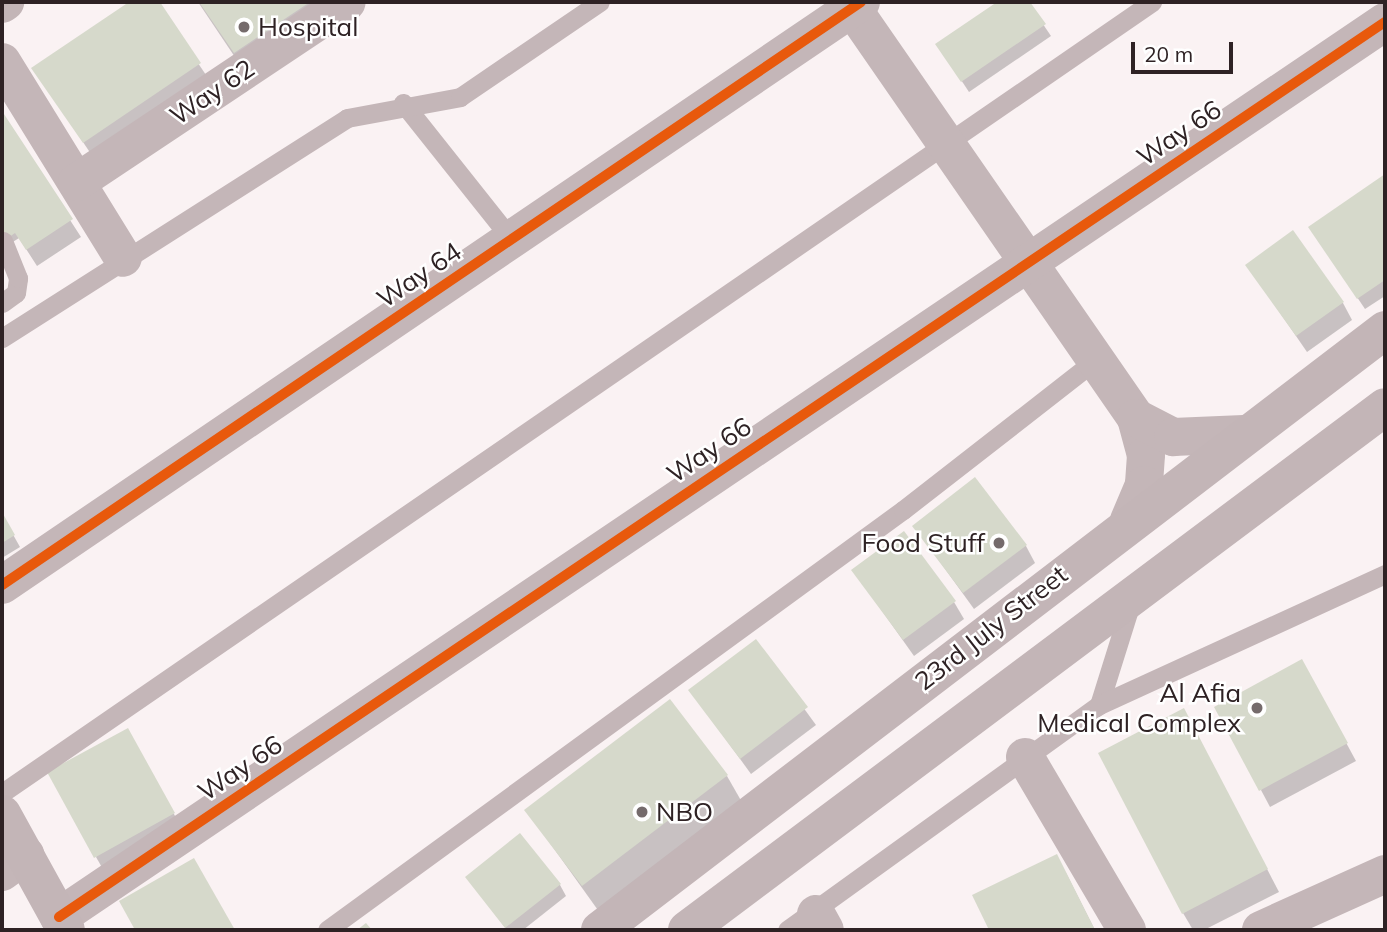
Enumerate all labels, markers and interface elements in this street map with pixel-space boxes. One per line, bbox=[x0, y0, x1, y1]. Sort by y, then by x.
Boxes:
place label: Hospital bbox=[258, 11, 358, 43]
marker: Hospital bbox=[236, 19, 252, 35]
scale bar bbox=[1135, 28, 1236, 72]
text: 20 m bbox=[1144, 41, 1193, 67]
street label: Way 62 bbox=[164, 53, 260, 131]
street label: Way 66 bbox=[1131, 94, 1227, 172]
street label: Way 64 bbox=[371, 236, 467, 314]
street label: Way 66 bbox=[661, 411, 757, 489]
place label: Food Stuff bbox=[861, 527, 985, 559]
marker: Food Stuff bbox=[991, 535, 1007, 551]
street label: 23rd July Street bbox=[908, 559, 1074, 697]
place label: Al Afia Medical Complex bbox=[1037, 677, 1241, 738]
marker: Al Afia Medical Complex bbox=[1247, 698, 1267, 718]
street label: Way 66 bbox=[192, 729, 288, 807]
place label: NBO bbox=[656, 796, 713, 828]
marker: NBO bbox=[634, 804, 650, 820]

